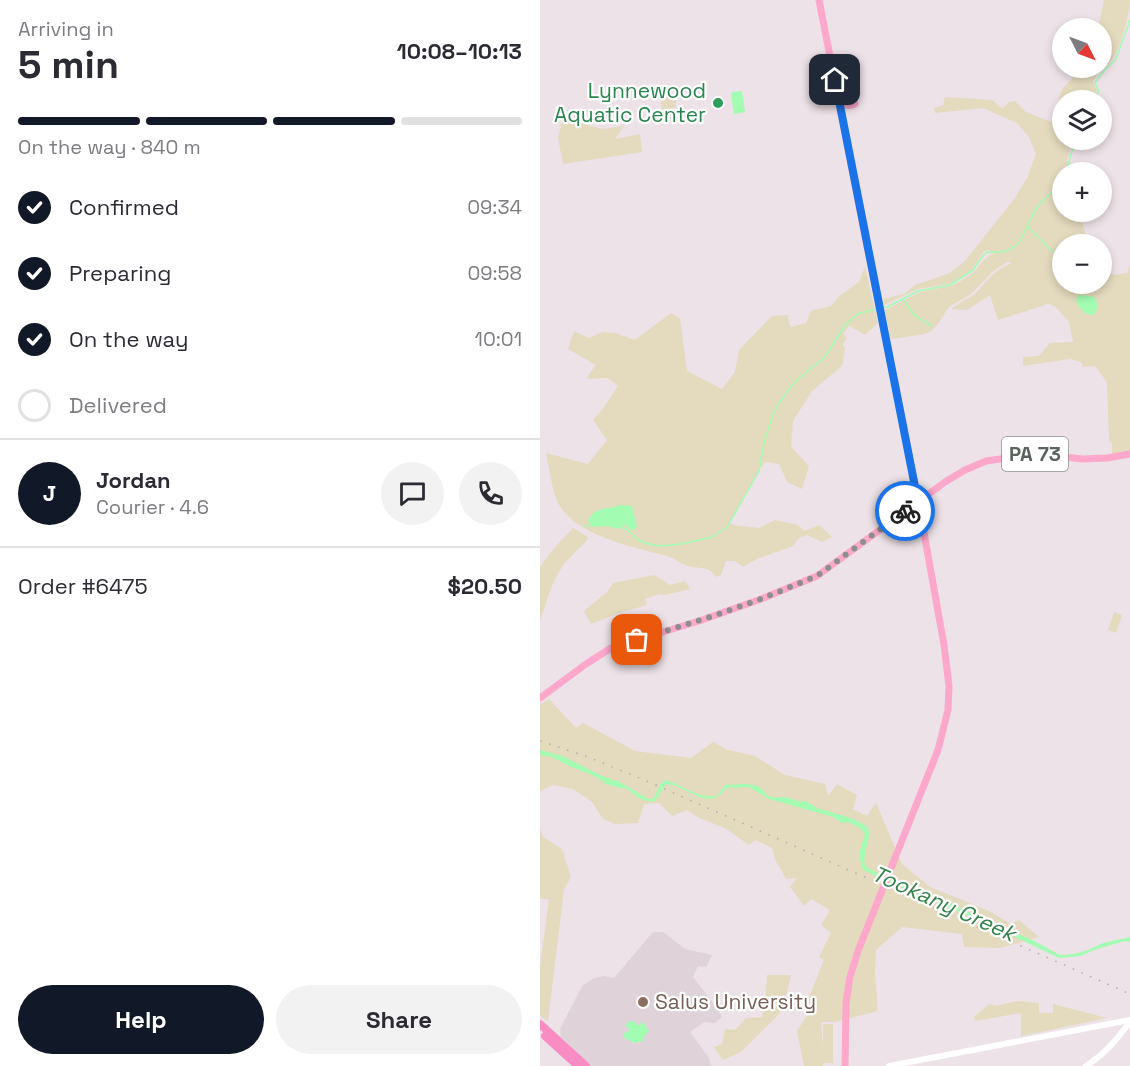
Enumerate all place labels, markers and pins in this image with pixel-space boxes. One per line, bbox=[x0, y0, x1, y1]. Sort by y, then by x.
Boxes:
pin bbox=[809, 54, 860, 105]
place label: Lynnewood Aquatic Center bbox=[554, 77, 706, 128]
marker: Lynnewood Aquatic Center bbox=[711, 96, 725, 110]
pin bbox=[611, 614, 662, 665]
place label: Salus University bbox=[655, 988, 816, 1015]
marker: Salus University bbox=[636, 995, 650, 1009]

